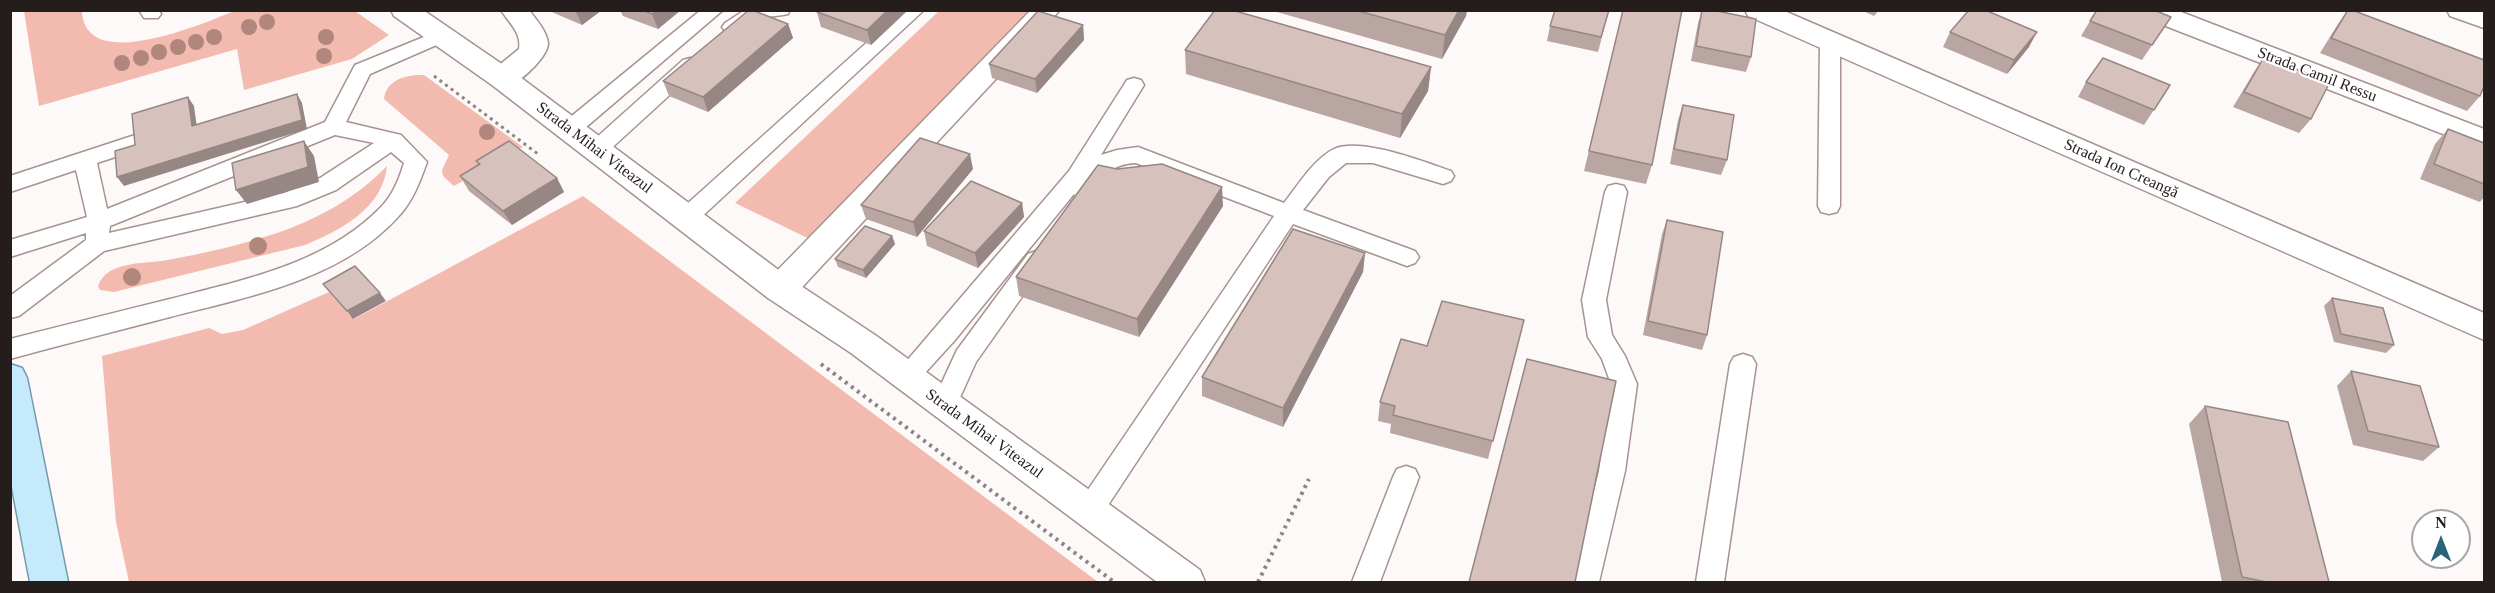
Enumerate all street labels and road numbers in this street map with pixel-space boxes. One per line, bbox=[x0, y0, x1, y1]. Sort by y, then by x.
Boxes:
street label: Strada Camil Ressu bbox=[2255, 43, 2379, 107]
street label: Strada Mihai Viteazul bbox=[532, 98, 656, 198]
street label: Strada Ion Creangă bbox=[2061, 135, 2181, 203]
street label: Strada Mihai Viteazul bbox=[922, 385, 1046, 483]

